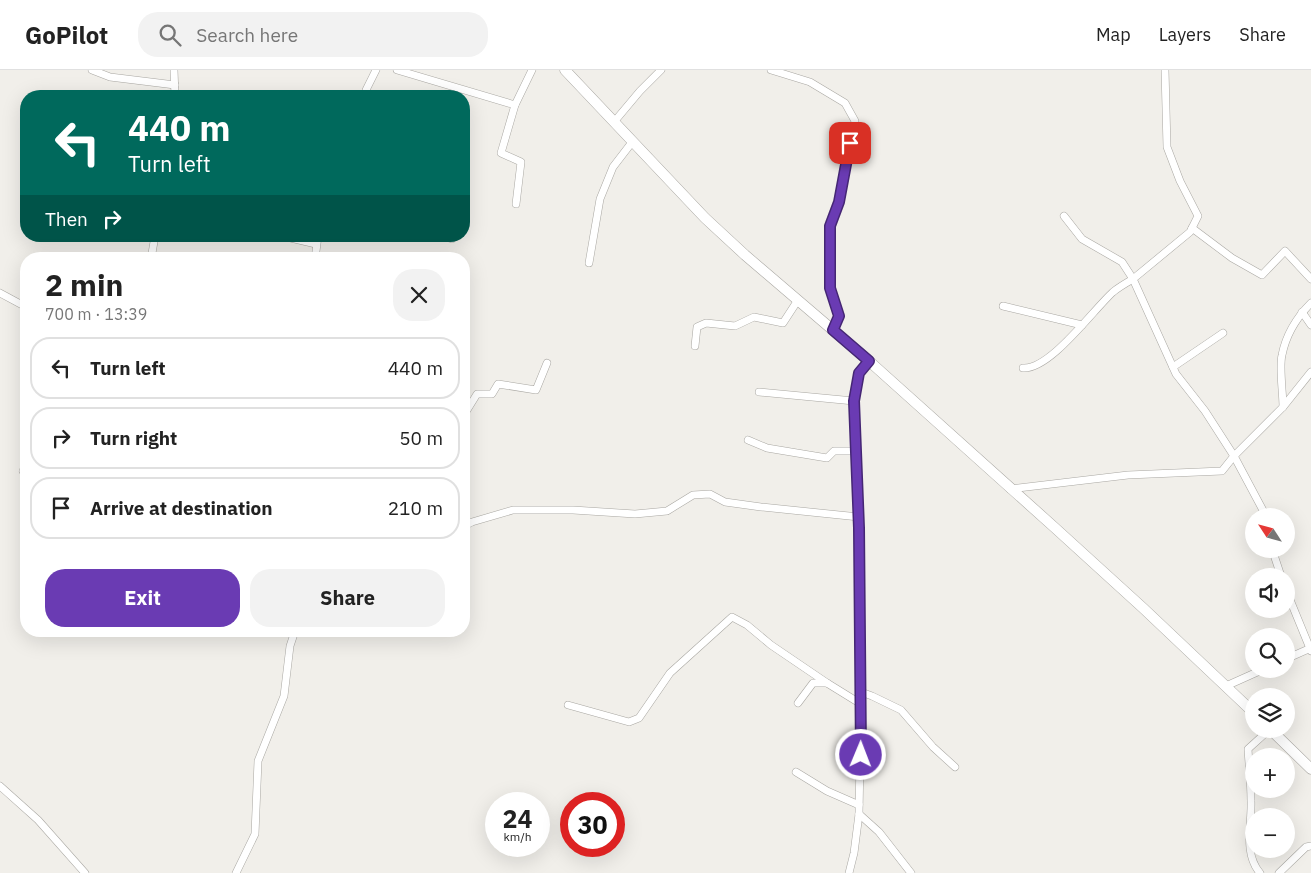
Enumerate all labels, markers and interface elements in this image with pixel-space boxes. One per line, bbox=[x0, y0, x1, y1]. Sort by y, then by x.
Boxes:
search box bbox=[138, 12, 488, 57]
text: GoPilot bbox=[25, 19, 108, 51]
icon: search bbox=[156, 21, 184, 49]
text: Search here bbox=[196, 23, 298, 47]
text: Map bbox=[1096, 23, 1131, 46]
text: Layers bbox=[1159, 23, 1211, 46]
text: Share bbox=[1239, 23, 1286, 46]
text: 440 m bbox=[128, 105, 231, 151]
icon: left bbox=[45, 110, 110, 175]
pin bbox=[829, 122, 871, 164]
icon: arrive bbox=[836, 129, 864, 157]
text: Turn left bbox=[128, 149, 211, 178]
icon: right bbox=[98, 205, 126, 233]
text: Then bbox=[45, 207, 88, 231]
text: 2 min bbox=[45, 265, 123, 304]
button: close bbox=[393, 269, 445, 321]
text: 700 m · 13:39 bbox=[45, 304, 147, 324]
icon: left bbox=[47, 354, 75, 382]
text: Turn left bbox=[90, 356, 166, 380]
text: 440 m bbox=[388, 356, 443, 380]
icon: right bbox=[47, 424, 75, 452]
text: Turn right bbox=[90, 426, 177, 450]
text: 50 m bbox=[399, 426, 443, 450]
icon: arrive bbox=[47, 494, 75, 522]
text: Arrive at destination bbox=[90, 496, 273, 520]
text: 210 m bbox=[388, 496, 443, 520]
north arrow bbox=[1245, 508, 1295, 558]
map controls bbox=[1245, 508, 1295, 858]
button: sound bbox=[1245, 568, 1295, 618]
button: Exit bbox=[45, 569, 240, 627]
button: Share bbox=[250, 569, 445, 627]
button: search bbox=[1245, 628, 1295, 678]
button: layers bbox=[1245, 688, 1295, 738]
position arrow bbox=[834, 728, 886, 780]
button: + bbox=[1245, 748, 1295, 798]
speed limit sign: 30 bbox=[560, 792, 625, 857]
text: 24 bbox=[502, 802, 533, 835]
button: − bbox=[1245, 808, 1295, 858]
text: km/h bbox=[503, 829, 532, 844]

